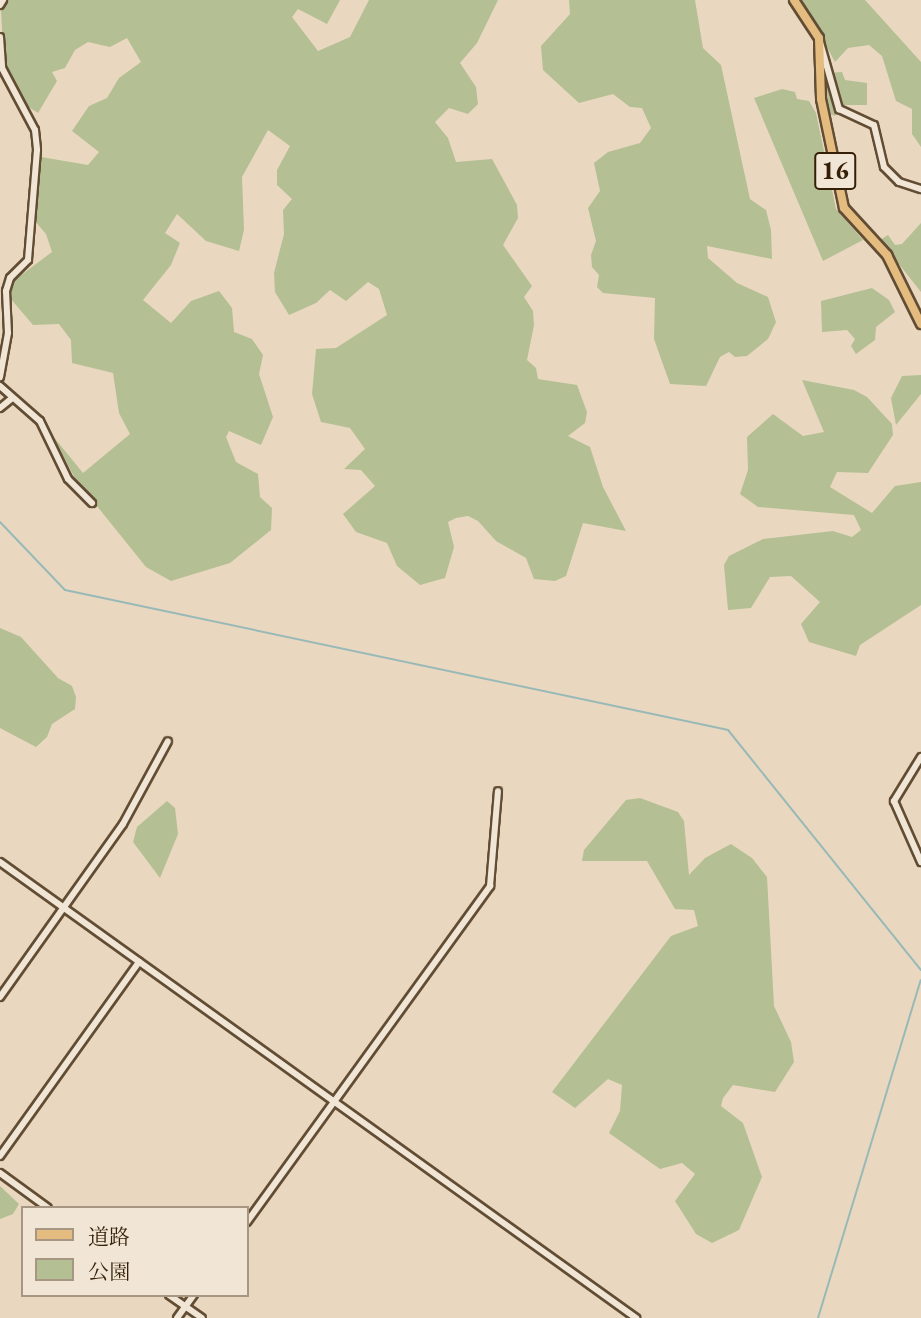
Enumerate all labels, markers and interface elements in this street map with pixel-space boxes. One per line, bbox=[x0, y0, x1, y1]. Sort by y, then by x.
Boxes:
road number: 16 bbox=[814, 148, 856, 194]
legend bbox=[21, 1206, 248, 1297]
text: 道路 bbox=[88, 1223, 130, 1250]
text: 公園 bbox=[88, 1258, 130, 1285]

